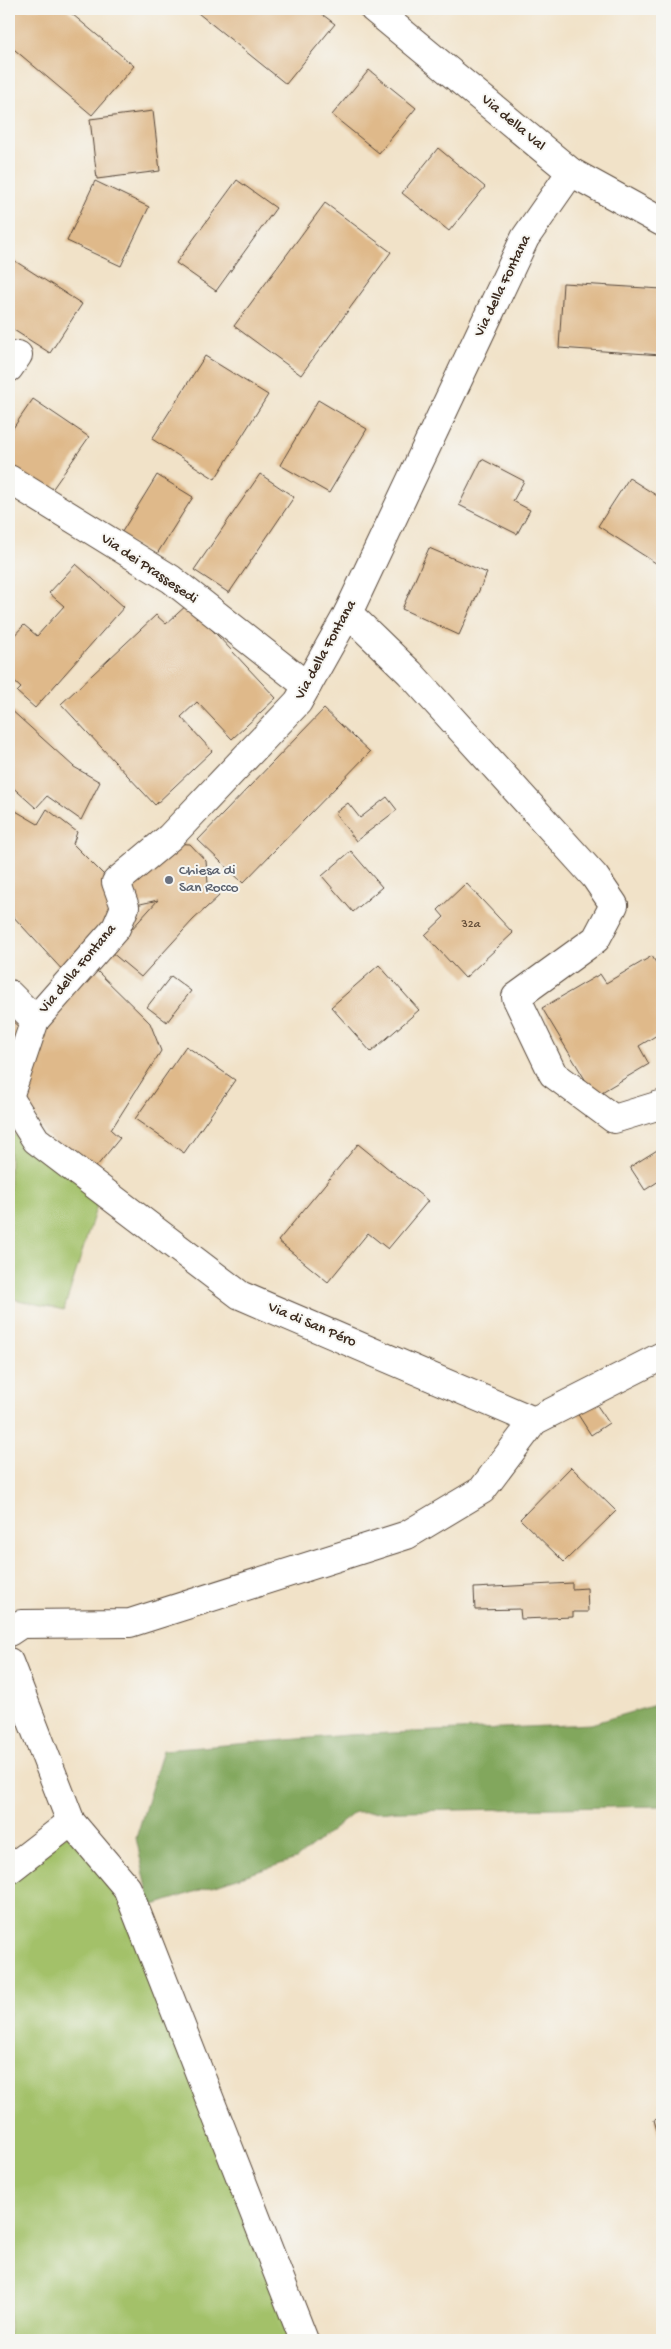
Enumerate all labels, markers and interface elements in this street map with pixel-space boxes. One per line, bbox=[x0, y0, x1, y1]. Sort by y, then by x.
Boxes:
street label: Via della Val bbox=[476, 90, 549, 155]
street label: Via della Fontana bbox=[470, 232, 536, 341]
street label: Via dei Prassesedi bbox=[96, 529, 201, 608]
street label: Via della Fontana bbox=[291, 597, 361, 704]
place label: Chiesa di San Rocco bbox=[179, 862, 239, 897]
marker: Chiesa di San Rocco bbox=[163, 874, 175, 886]
house number: 32a bbox=[461, 918, 481, 932]
street label: Via della Fontana bbox=[35, 920, 121, 1018]
street label: Via di San Péro bbox=[264, 1298, 359, 1352]

